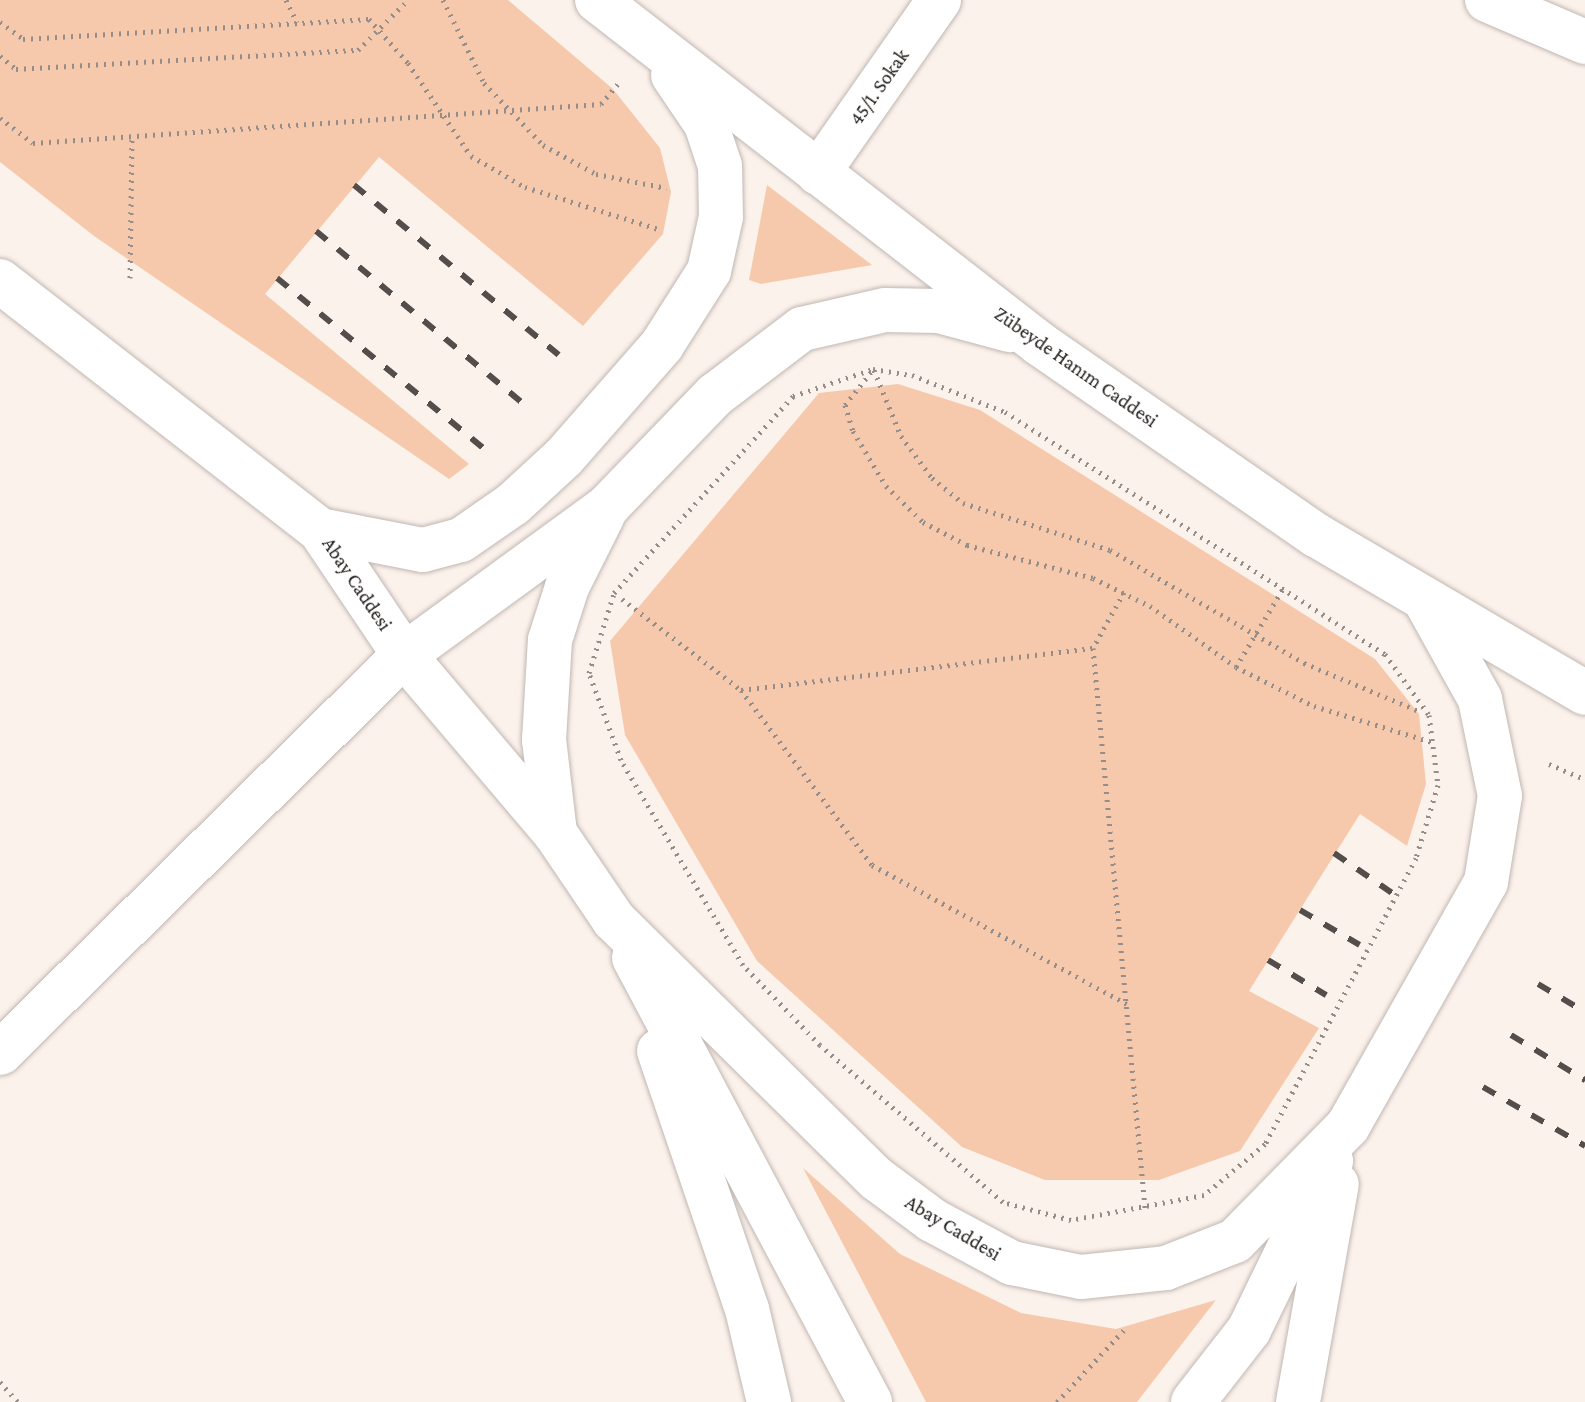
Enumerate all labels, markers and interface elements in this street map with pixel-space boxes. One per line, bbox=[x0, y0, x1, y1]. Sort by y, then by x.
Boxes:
street label: 45/1. Sokak bbox=[844, 44, 914, 130]
street label: Zübeyde Hanım Caddesi bbox=[990, 302, 1162, 432]
street label: Abay Caddesi bbox=[317, 533, 397, 635]
street label: Abay Caddesi bbox=[901, 1190, 1005, 1266]

